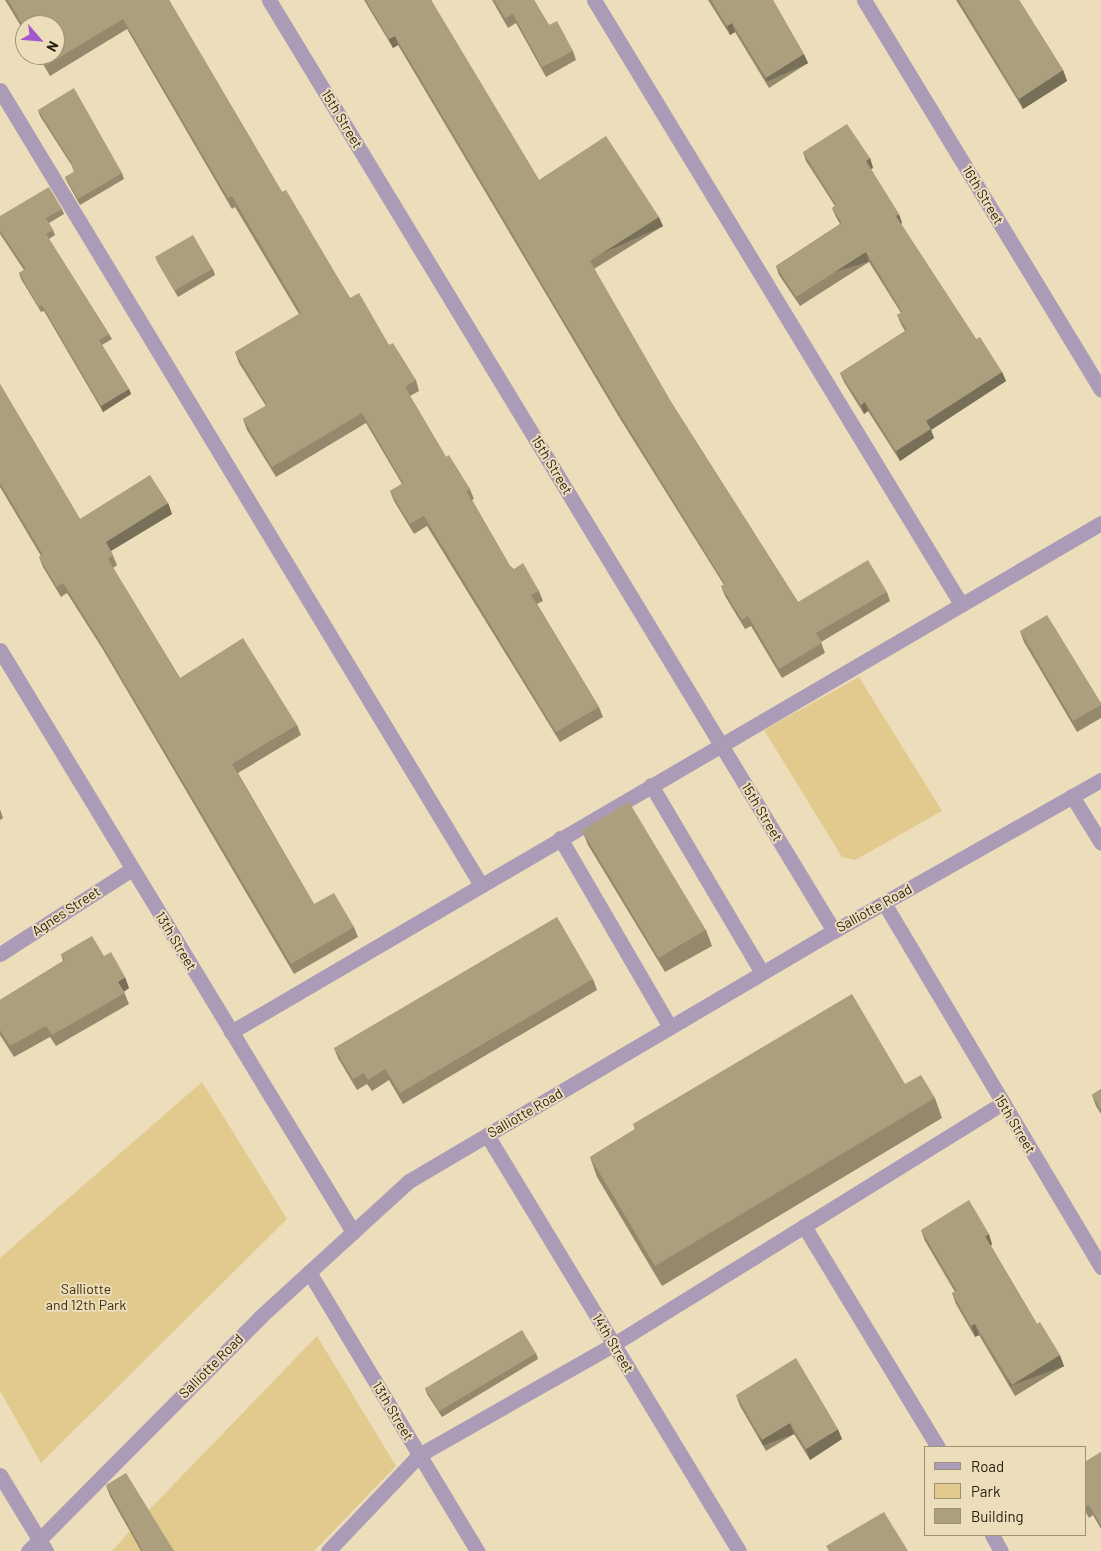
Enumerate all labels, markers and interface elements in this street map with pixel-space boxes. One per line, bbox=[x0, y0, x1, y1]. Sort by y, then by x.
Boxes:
north arrow bbox=[15, 15, 65, 65]
text: N bbox=[43, 39, 63, 55]
street label: 15th Street bbox=[318, 86, 366, 152]
street label: 16th Street bbox=[959, 162, 1007, 228]
street label: 15th Street bbox=[528, 432, 576, 498]
street label: 15th Street bbox=[738, 779, 786, 845]
street label: Salliotte Road bbox=[833, 880, 915, 936]
street label: Agnes Street bbox=[29, 883, 103, 939]
street label: 13th Street bbox=[152, 908, 200, 974]
street label: Salliotte Road bbox=[484, 1085, 566, 1141]
street label: 15th Street bbox=[991, 1091, 1039, 1157]
park label: Salliotte and 12th Park bbox=[46, 1281, 126, 1314]
street label: 14th Street bbox=[589, 1310, 637, 1376]
street label: Salliotte Road bbox=[175, 1330, 247, 1402]
street label: 13th Street bbox=[369, 1378, 417, 1444]
legend bbox=[924, 1446, 1086, 1536]
text: Road bbox=[971, 1457, 1004, 1475]
text: Park bbox=[971, 1482, 1000, 1500]
text: Building bbox=[971, 1507, 1024, 1525]

